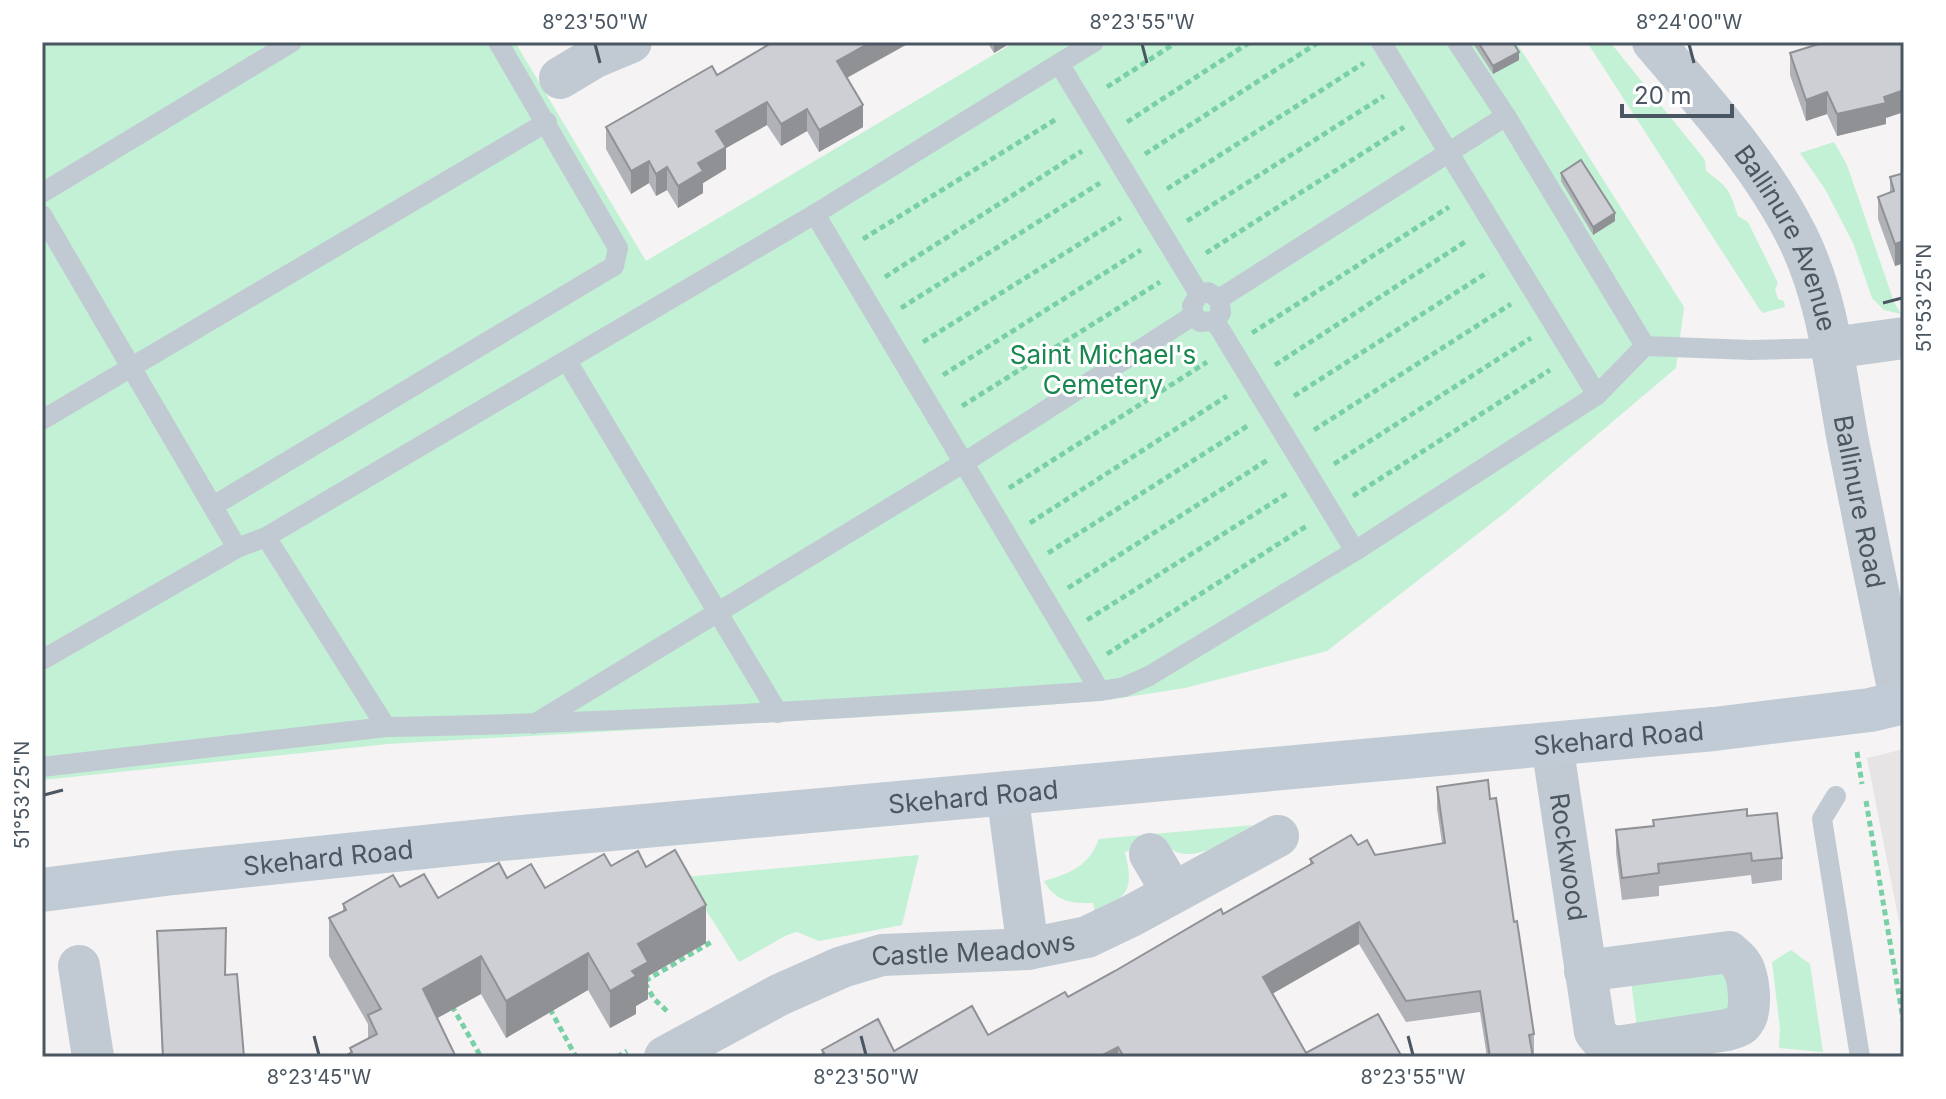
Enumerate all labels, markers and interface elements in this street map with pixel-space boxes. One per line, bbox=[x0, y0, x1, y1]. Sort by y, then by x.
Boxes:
text: 8°23'50"W bbox=[542, 10, 648, 34]
text: 8°23'55"W bbox=[1089, 10, 1195, 34]
text: 8°24'00"W bbox=[1636, 10, 1742, 34]
scale bar bbox=[1622, 68, 1732, 118]
text: 20 m bbox=[1634, 81, 1692, 110]
street label: Ballinure Avenue bbox=[1729, 139, 1844, 334]
text: 51°53'25"N bbox=[1912, 244, 1936, 352]
park label: Saint Michael's Cemetery bbox=[1010, 339, 1196, 400]
street label: Ballinure Road bbox=[1828, 413, 1893, 591]
street label: Skehard Road bbox=[1532, 715, 1705, 761]
text: 51°53'25"N bbox=[10, 741, 34, 849]
street label: Skehard Road bbox=[887, 773, 1060, 819]
street label: Rockwood bbox=[1544, 791, 1594, 923]
street label: Skehard Road bbox=[242, 833, 415, 881]
street label: Castle Meadows bbox=[867, 924, 1078, 973]
text: 8°23'45"W bbox=[267, 1065, 372, 1089]
text: 8°23'50"W bbox=[813, 1065, 919, 1089]
text: 8°23'55"W bbox=[1360, 1065, 1466, 1089]

